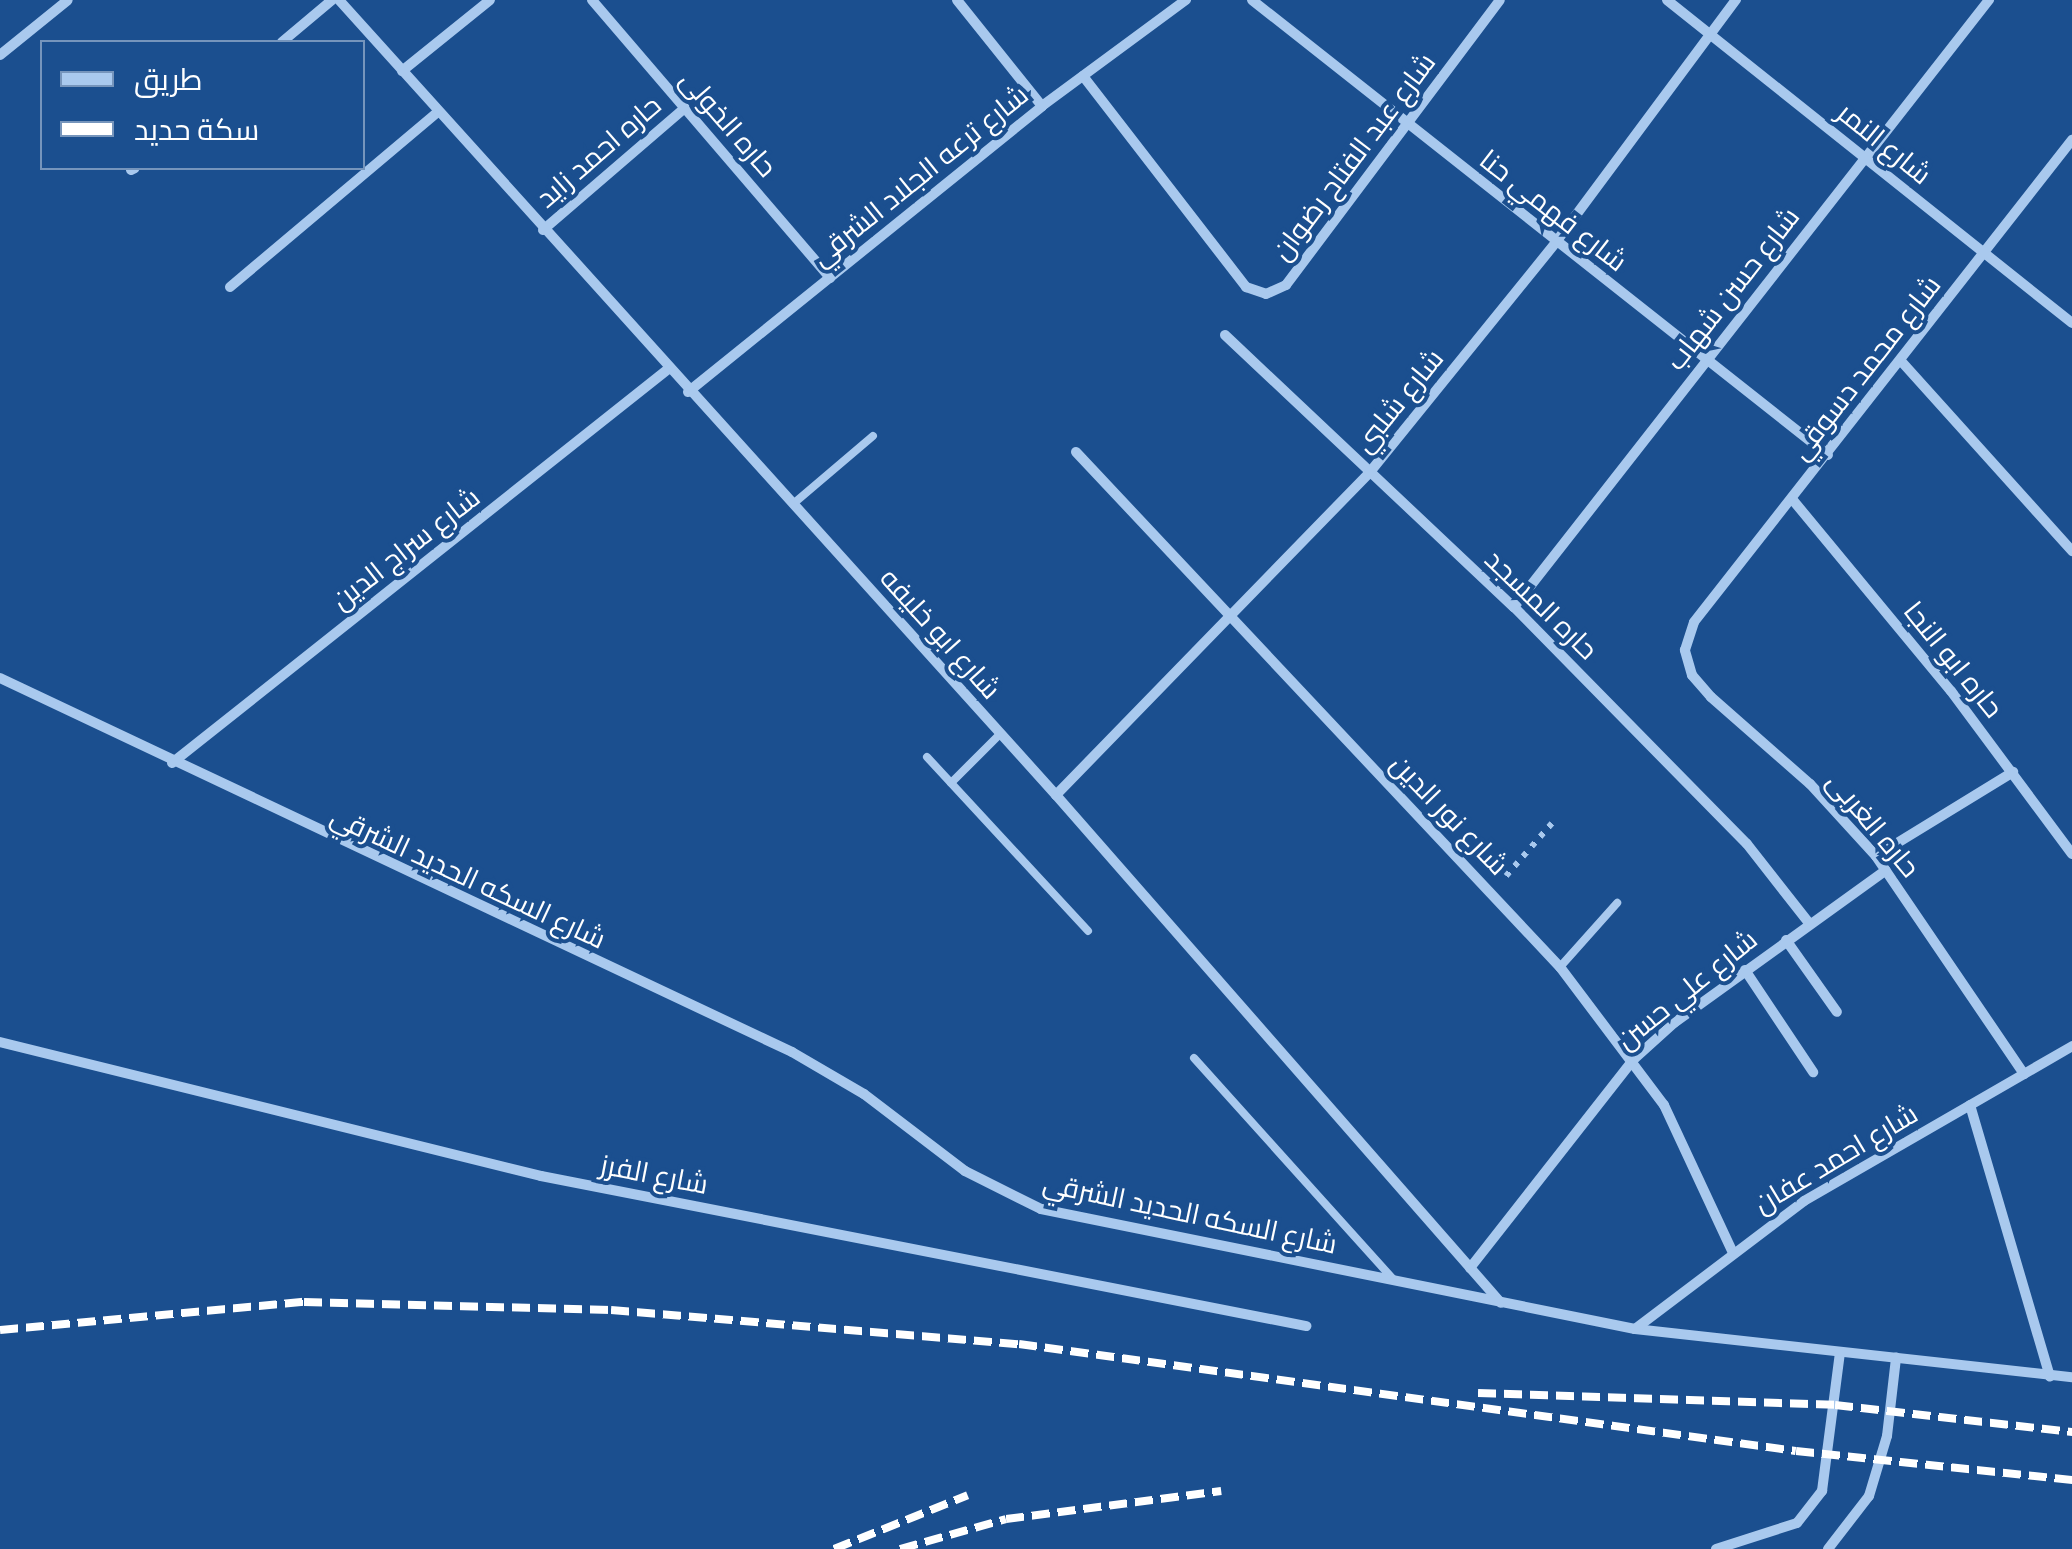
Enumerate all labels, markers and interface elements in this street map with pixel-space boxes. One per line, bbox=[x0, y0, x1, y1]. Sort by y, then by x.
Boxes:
legend bbox=[40, 40, 365, 170]
street label: شارع عبد الفتاح رضوان bbox=[1265, 47, 1443, 267]
text: طريق bbox=[134, 62, 203, 99]
street label: حاره الخولى bbox=[673, 64, 783, 184]
street label: شارع ترعه الجلاد الشرقي bbox=[805, 78, 1035, 274]
street label: حاره احمد زايد bbox=[530, 89, 668, 215]
street label: شارع النمر bbox=[1830, 96, 1938, 192]
text: سكة حديد bbox=[134, 112, 259, 149]
street label: شارع فهمي حنا bbox=[1473, 143, 1633, 279]
street label: شارع حسن شهاب bbox=[1659, 201, 1807, 377]
street label: شارع محمد دسوقي bbox=[1784, 269, 1948, 467]
street label: شارع شلبي bbox=[1347, 343, 1451, 459]
street label: شارع سراج الدين bbox=[325, 481, 487, 617]
street label: حاره المسجد bbox=[1478, 543, 1604, 667]
street label: شارع ابو خليفه bbox=[873, 562, 1007, 706]
street label: حاره ابو النجا bbox=[1896, 595, 2010, 725]
street label: شارع نور الدين bbox=[1383, 748, 1515, 882]
street label: حاره الغربى bbox=[1819, 765, 1927, 885]
street label: شارع السكه الحديد الشرقي bbox=[325, 799, 611, 957]
street label: شارع علي حسن bbox=[1610, 923, 1764, 1057]
street label: شارع احمد عفان bbox=[1748, 1097, 1924, 1221]
street label: شارع الفرز bbox=[597, 1148, 711, 1202]
street label: شارع السكه الحديد الشرقي bbox=[1040, 1166, 1340, 1262]

